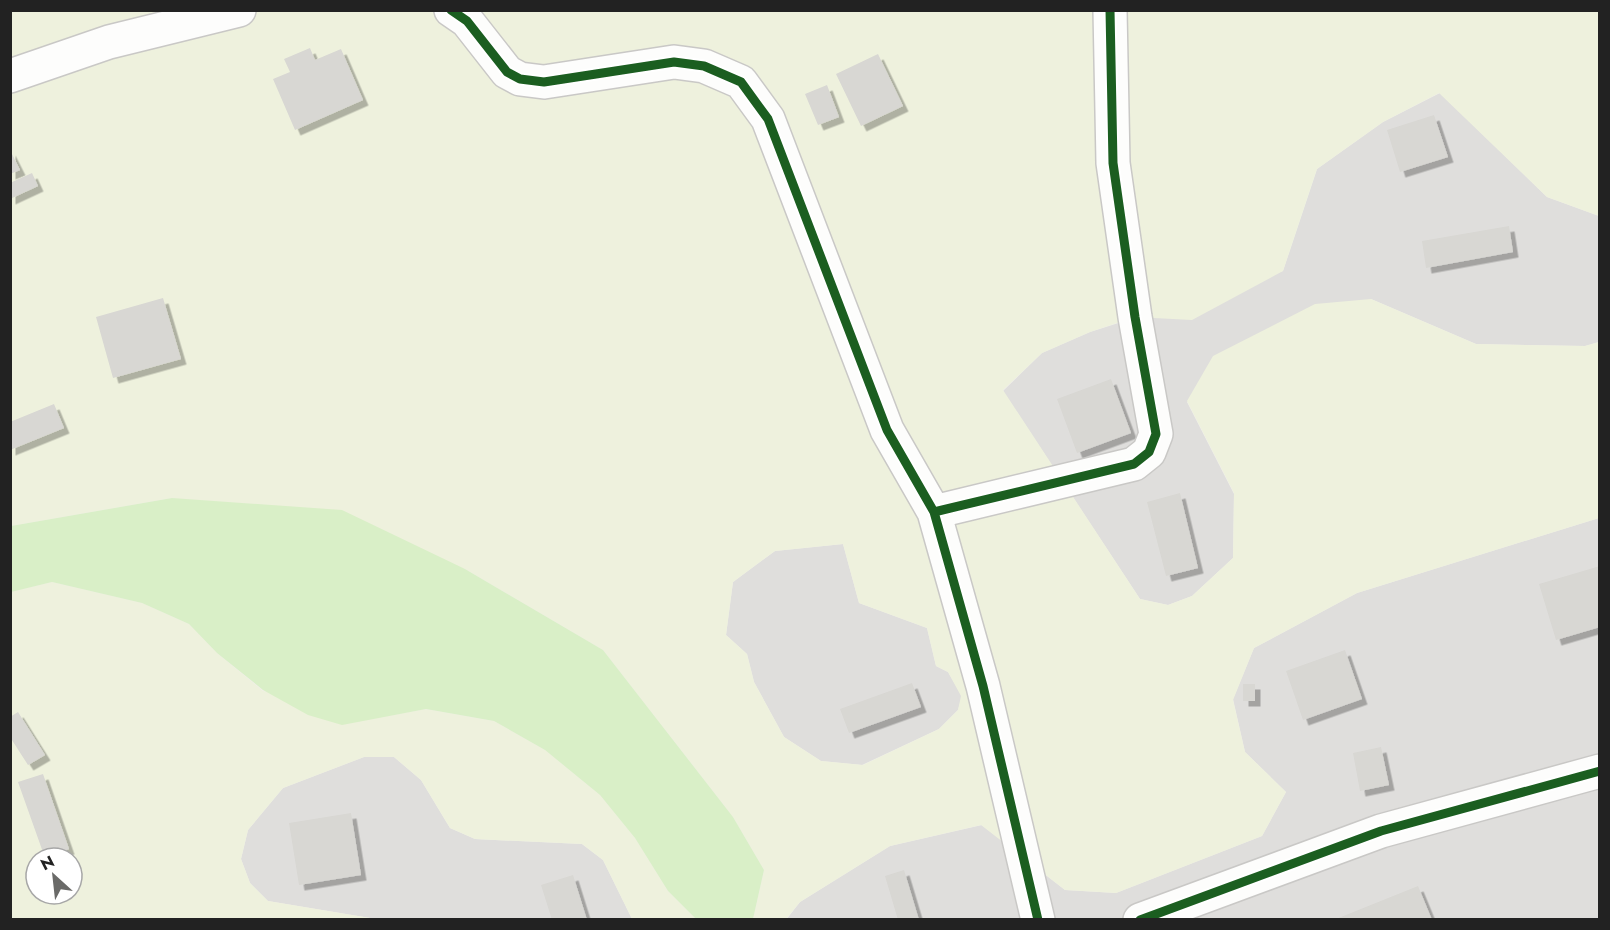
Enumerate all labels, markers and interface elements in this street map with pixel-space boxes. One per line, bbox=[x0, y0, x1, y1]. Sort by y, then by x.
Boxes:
north arrow bbox=[24, 846, 84, 906]
text: N bbox=[37, 850, 58, 876]

